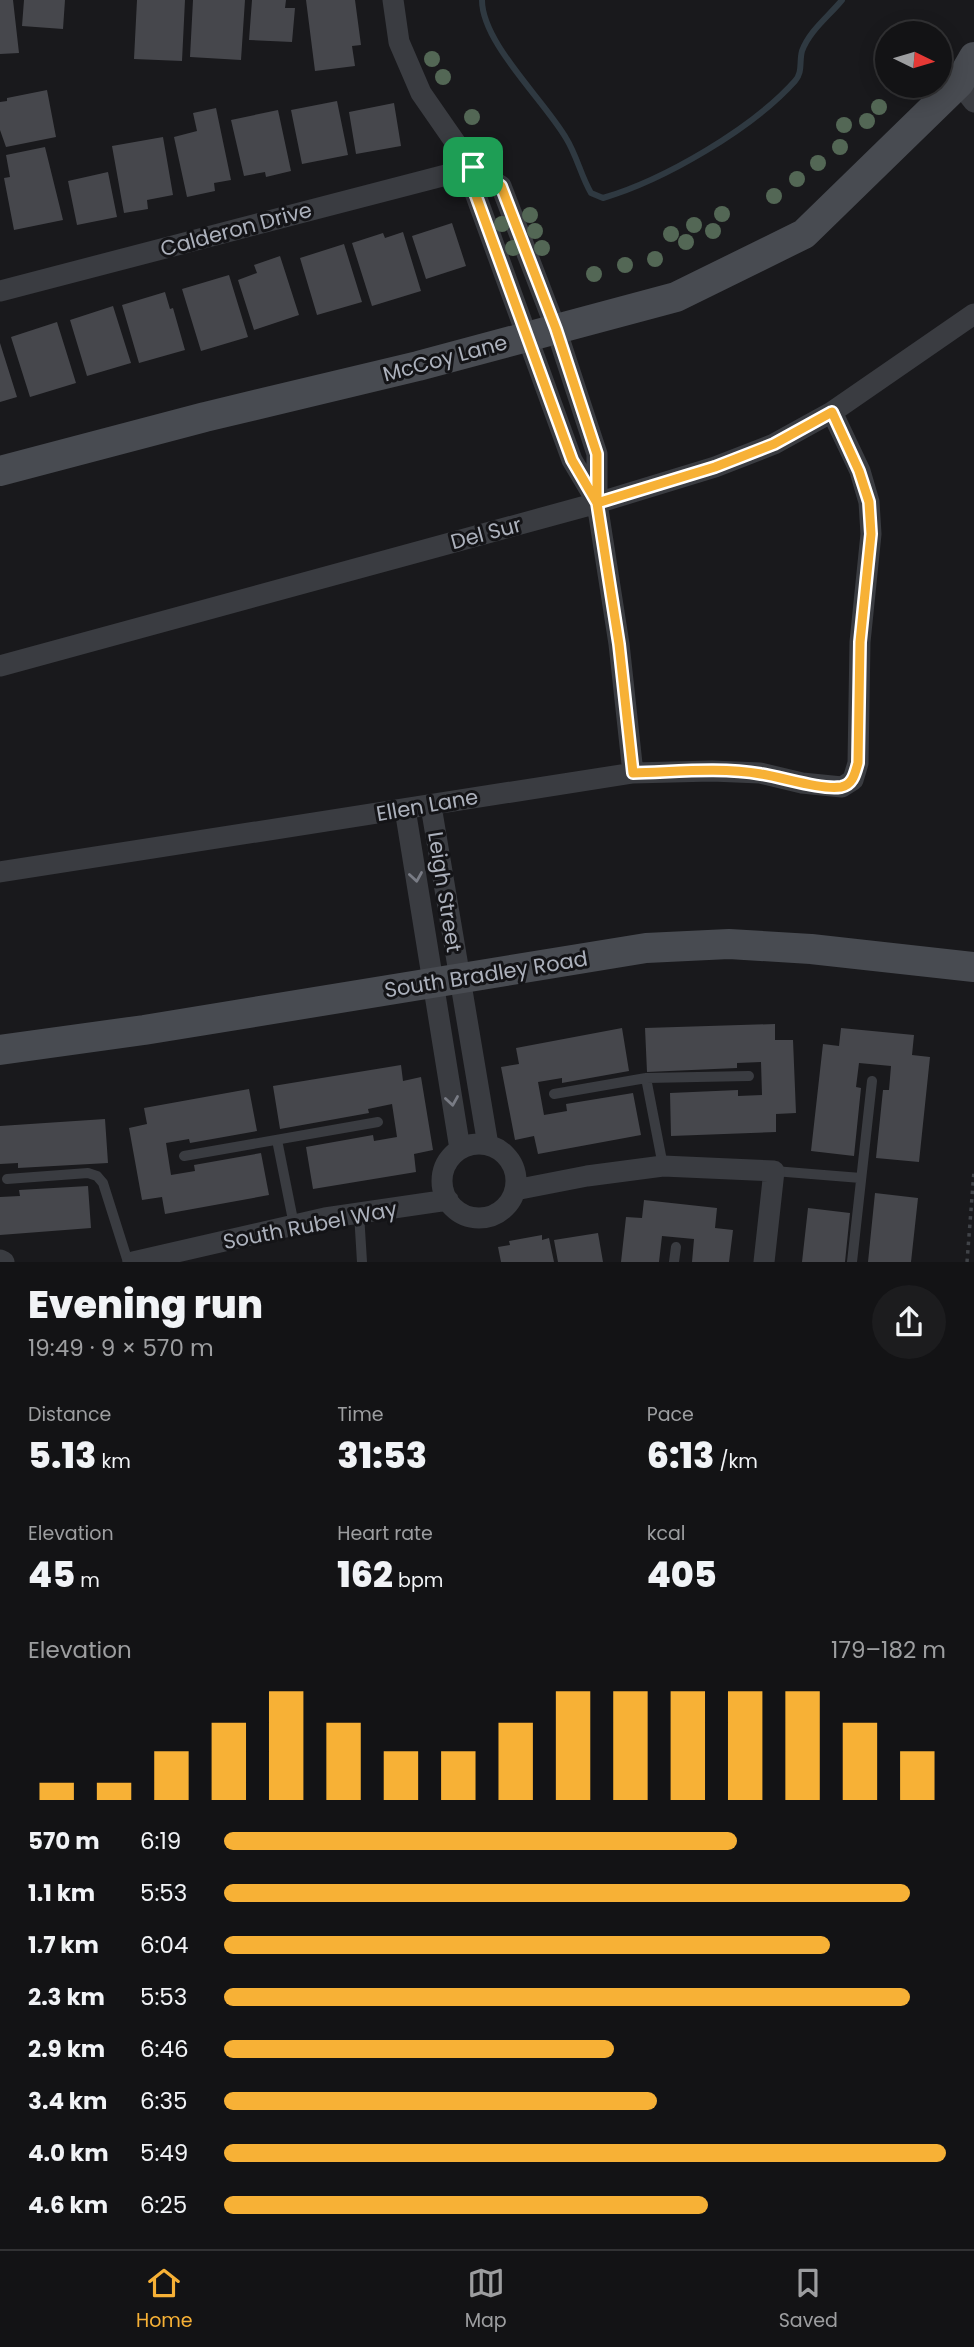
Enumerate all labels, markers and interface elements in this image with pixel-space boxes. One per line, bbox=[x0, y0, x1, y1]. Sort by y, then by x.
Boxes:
north arrow bbox=[875, 21, 952, 98]
map controls bbox=[875, 21, 952, 98]
pin bbox=[443, 137, 503, 197]
icon: arrive bbox=[454, 148, 492, 186]
street label: Calderon Drive bbox=[157, 195, 315, 263]
street label: McCoy Lane bbox=[380, 327, 510, 389]
street label: Del Sur bbox=[447, 510, 525, 556]
street label: Ellen Lane bbox=[374, 782, 480, 828]
street label: Leigh Street bbox=[421, 829, 469, 955]
one-way arrow bbox=[408, 871, 423, 883]
street label: South Bradley Road bbox=[382, 944, 590, 1004]
one-way arrow bbox=[444, 1095, 459, 1107]
street label: South Rubel Way bbox=[221, 1194, 400, 1256]
text: Evening run bbox=[28, 1278, 263, 1331]
button: share bbox=[872, 1285, 946, 1359]
text: 19:49 · 9 × 570 m bbox=[28, 1332, 214, 1364]
text: Distance bbox=[28, 1401, 111, 1428]
text: Time bbox=[337, 1401, 384, 1428]
text: Pace bbox=[647, 1401, 694, 1428]
text: 5.13 bbox=[28, 1431, 96, 1480]
text: 31:53 bbox=[337, 1431, 427, 1480]
text: 6:13 bbox=[647, 1431, 714, 1480]
text: km bbox=[96, 1448, 131, 1475]
text: /km bbox=[714, 1448, 758, 1475]
text: Elevation bbox=[28, 1520, 114, 1547]
text: Heart rate bbox=[337, 1520, 433, 1547]
text: kcal bbox=[647, 1520, 686, 1547]
text: 45 bbox=[28, 1550, 75, 1599]
text: 162 bbox=[337, 1550, 393, 1599]
text: 405 bbox=[647, 1550, 717, 1599]
text: m bbox=[75, 1567, 100, 1594]
text: bpm bbox=[393, 1567, 443, 1594]
text: Elevation bbox=[28, 1634, 132, 1666]
text: 179–182 m bbox=[831, 1634, 946, 1666]
text: 570 m bbox=[28, 1825, 99, 1857]
text: 6:19 bbox=[140, 1825, 181, 1857]
text: 1.1 km bbox=[28, 1877, 95, 1909]
text: 5:53 bbox=[140, 1877, 187, 1909]
text: 1.7 km bbox=[28, 1929, 99, 1961]
text: 6:04 bbox=[140, 1929, 188, 1961]
text: 2.3 km bbox=[28, 1981, 105, 2013]
text: 5:53 bbox=[140, 1981, 187, 2013]
text: 2.9 km bbox=[28, 2033, 105, 2065]
text: 6:46 bbox=[140, 2033, 189, 2065]
text: 3.4 km bbox=[28, 2085, 107, 2117]
text: 6:35 bbox=[140, 2085, 188, 2117]
text: 4.0 km bbox=[28, 2137, 109, 2169]
text: 5:49 bbox=[140, 2137, 188, 2169]
text: 4.6 km bbox=[28, 2189, 108, 2221]
text: 6:25 bbox=[140, 2189, 187, 2221]
tab: Home bbox=[136, 2264, 193, 2335]
tab: Map bbox=[465, 2264, 507, 2335]
tab: Saved bbox=[779, 2264, 838, 2335]

